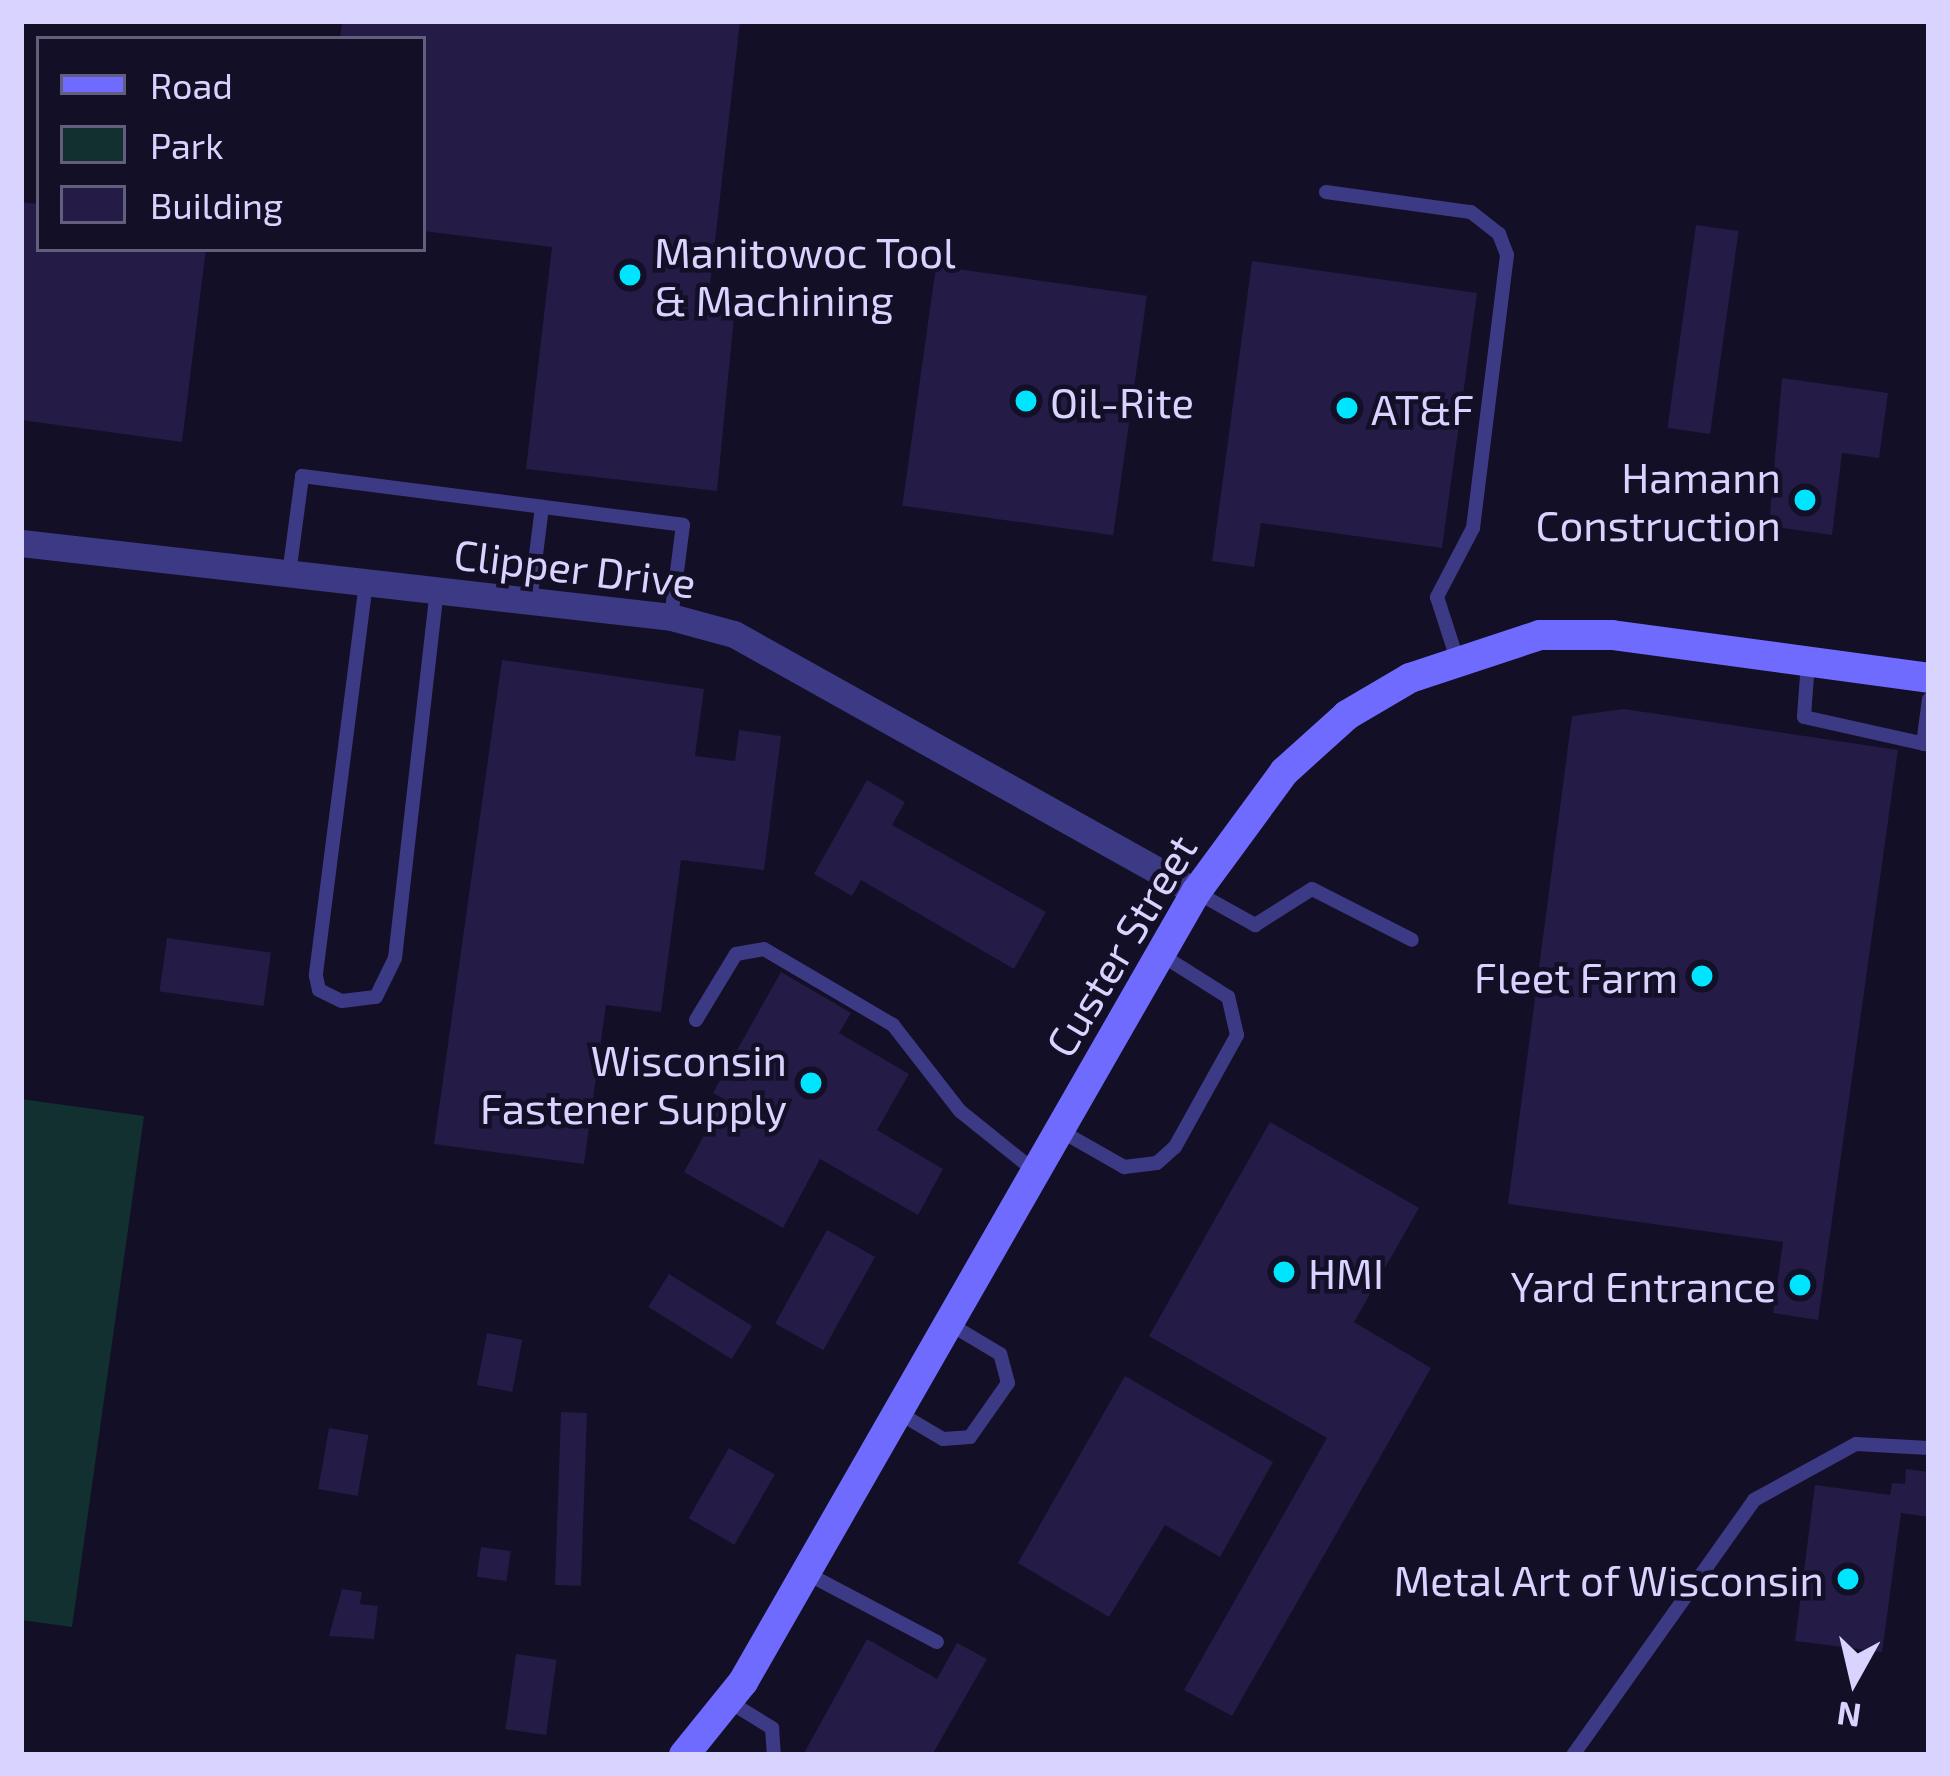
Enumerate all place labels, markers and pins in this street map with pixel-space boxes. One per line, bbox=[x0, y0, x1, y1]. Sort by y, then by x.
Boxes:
place label: Manitowoc Tool & Machining bbox=[654, 226, 957, 324]
marker: Manitowoc Tool & Machining bbox=[617, 262, 643, 288]
place label: Oil-Rite bbox=[1050, 376, 1194, 426]
place label: AT&F bbox=[1371, 383, 1474, 433]
marker: Oil-Rite bbox=[1013, 388, 1039, 414]
marker: AT&F bbox=[1334, 395, 1360, 421]
place label: Hamann Construction bbox=[1535, 451, 1781, 550]
marker: Hamann Construction bbox=[1792, 487, 1818, 513]
place label: Fleet Farm bbox=[1474, 951, 1678, 1001]
marker: Fleet Farm bbox=[1689, 963, 1715, 989]
place label: Wisconsin Fastener Supply bbox=[479, 1034, 787, 1132]
marker: Wisconsin Fastener Supply bbox=[798, 1070, 824, 1096]
place label: HMI bbox=[1308, 1247, 1384, 1297]
marker: HMI bbox=[1271, 1259, 1297, 1285]
place label: Yard Entrance bbox=[1511, 1260, 1776, 1310]
marker: Yard Entrance bbox=[1787, 1272, 1813, 1298]
place label: Metal Art of Wisconsin bbox=[1390, 1554, 1824, 1604]
marker: Metal Art of Wisconsin bbox=[1835, 1566, 1861, 1592]

